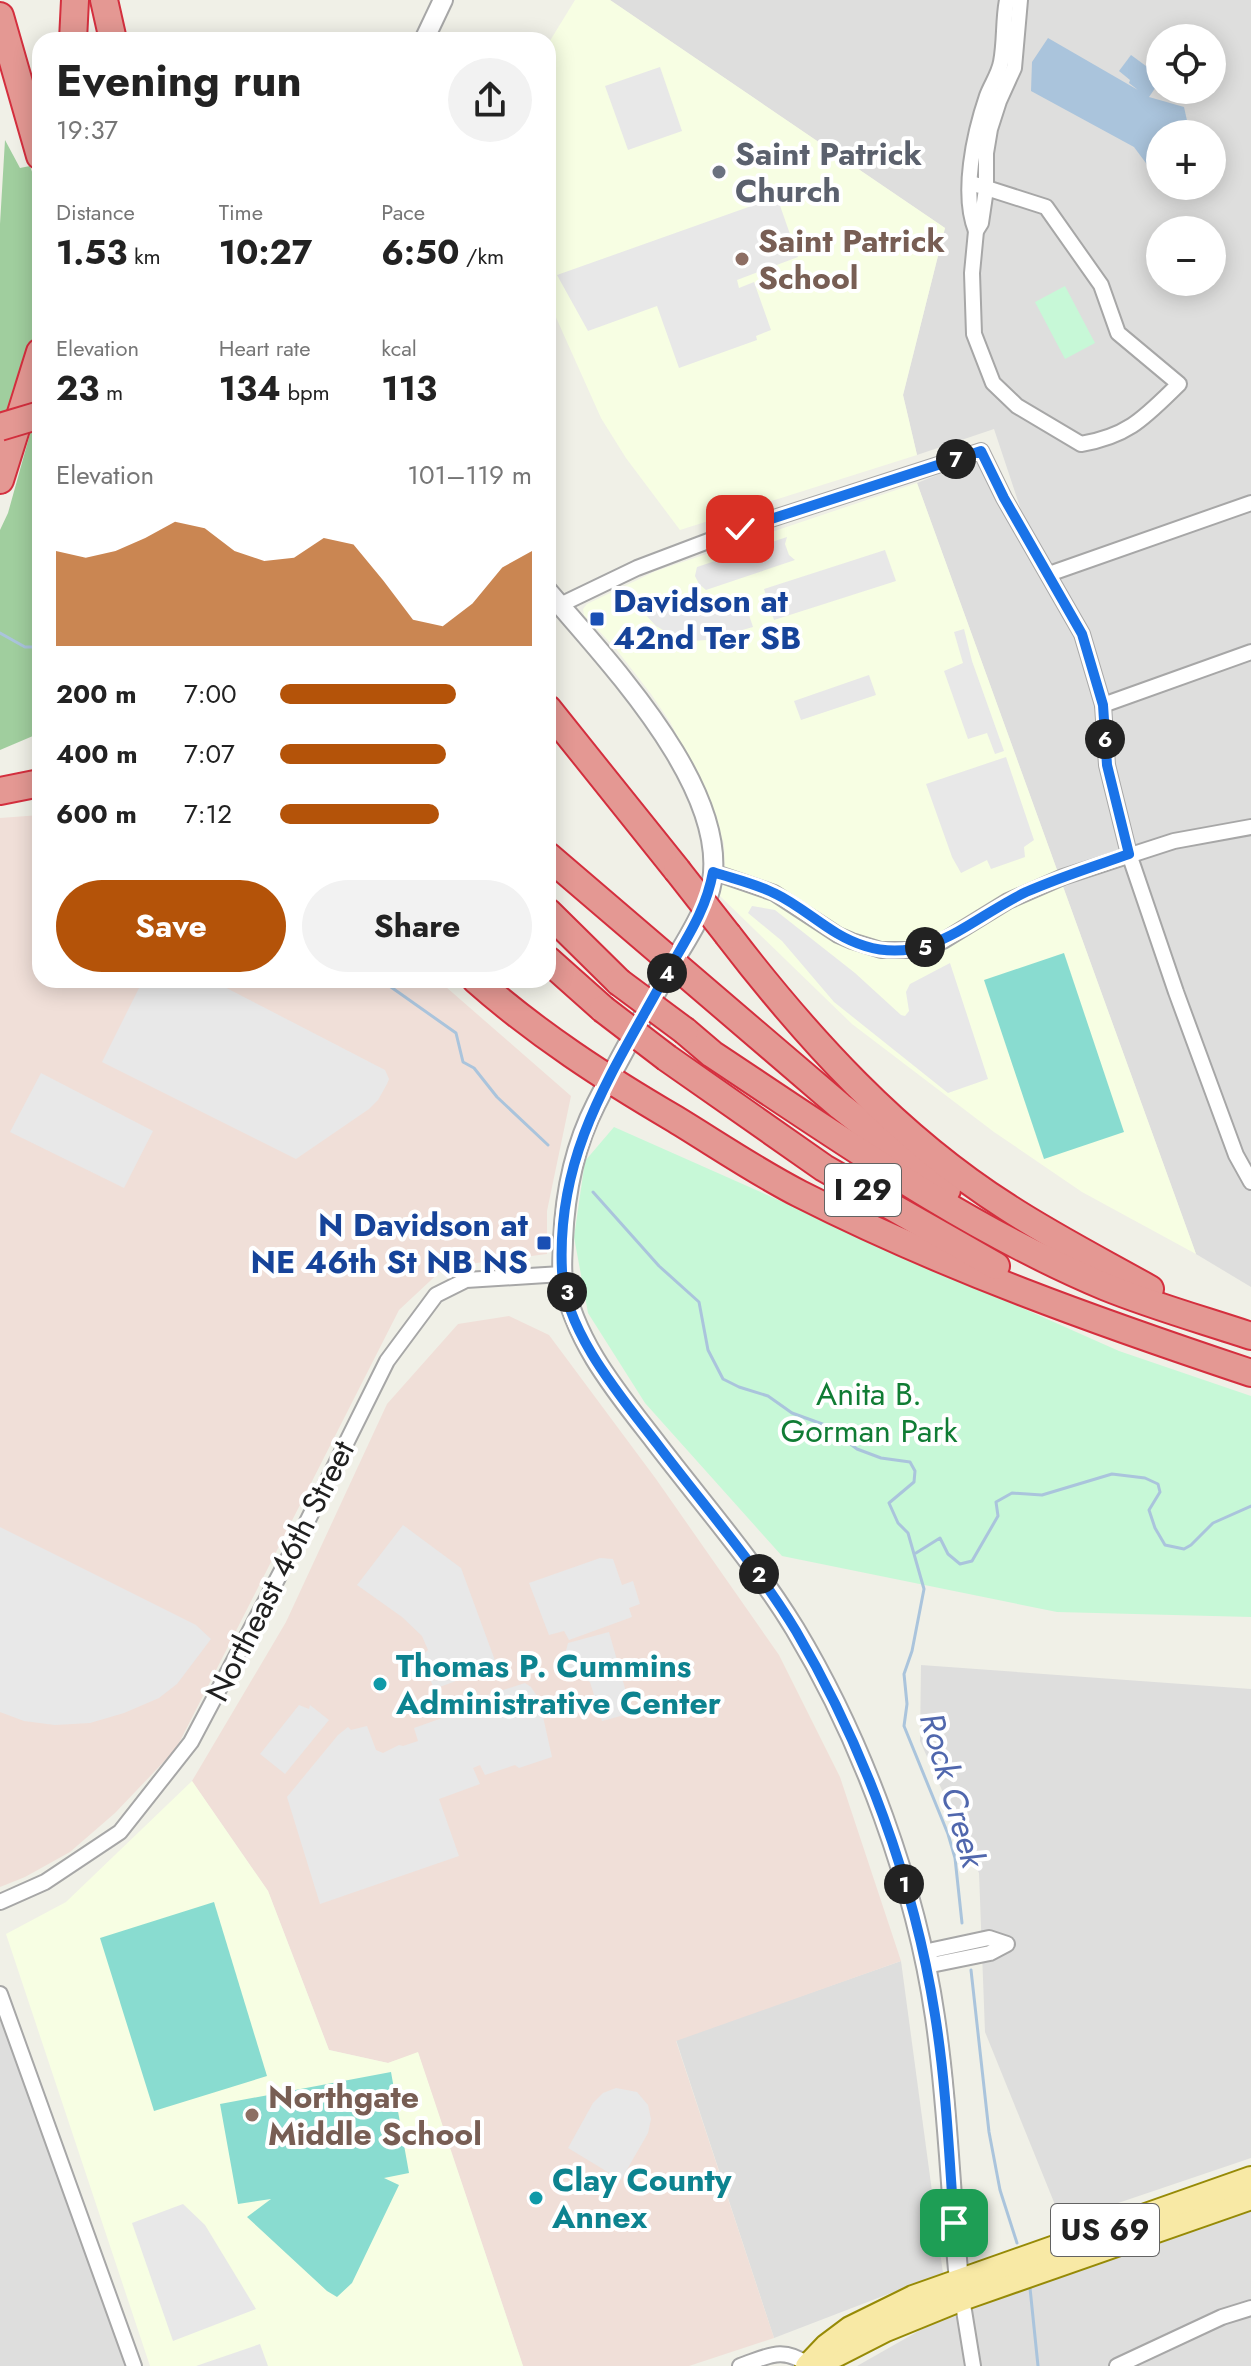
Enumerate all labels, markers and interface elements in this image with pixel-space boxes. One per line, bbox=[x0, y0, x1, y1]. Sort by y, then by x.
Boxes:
map controls bbox=[1146, 24, 1226, 296]
button: locate bbox=[1146, 24, 1226, 104]
text: Evening run bbox=[56, 49, 302, 113]
button: share bbox=[448, 58, 532, 142]
text: 19:37 bbox=[56, 111, 118, 149]
button: + bbox=[1146, 120, 1226, 200]
place label: Saint Patrick Church bbox=[735, 131, 922, 214]
marker: Saint Patrick Church bbox=[710, 163, 728, 181]
text: Distance bbox=[56, 196, 135, 228]
text: Time bbox=[219, 196, 263, 228]
text: Pace bbox=[381, 196, 425, 228]
button: − bbox=[1146, 216, 1226, 296]
place label: Saint Patrick School bbox=[758, 218, 945, 301]
text: 1.53 bbox=[56, 228, 127, 277]
text: 10:27 bbox=[219, 228, 312, 277]
text: 6:50 bbox=[381, 228, 459, 277]
text: km bbox=[127, 240, 161, 272]
text: /km bbox=[459, 240, 504, 272]
marker: Saint Patrick School bbox=[733, 250, 751, 268]
text: Elevation bbox=[56, 332, 139, 364]
text: Heart rate bbox=[219, 332, 310, 364]
text: kcal bbox=[381, 332, 417, 364]
text: 23 bbox=[56, 364, 99, 413]
text: 134 bbox=[219, 364, 281, 413]
text: 113 bbox=[381, 364, 437, 413]
text: m bbox=[99, 376, 123, 408]
text: bpm bbox=[281, 376, 330, 408]
pin: 7 bbox=[936, 439, 976, 479]
text: 7 bbox=[949, 443, 963, 475]
text: Elevation bbox=[56, 456, 154, 494]
text: 101–119 m bbox=[407, 456, 532, 494]
pin bbox=[706, 495, 774, 563]
icon: check bbox=[718, 507, 762, 551]
place label: Davidson at 42nd Ter SB bbox=[613, 578, 801, 661]
marker: Davidson at 42nd Ter SB bbox=[588, 610, 606, 628]
text: 200 m bbox=[56, 675, 137, 713]
text: 7:00 bbox=[184, 675, 237, 713]
pin: 6 bbox=[1085, 719, 1125, 759]
text: 6 bbox=[1098, 723, 1112, 755]
text: 400 m bbox=[56, 735, 138, 773]
text: 7:07 bbox=[184, 735, 235, 773]
text: 600 m bbox=[56, 795, 137, 833]
text: 7:12 bbox=[184, 795, 232, 833]
button: Save bbox=[56, 880, 286, 972]
button: Share bbox=[302, 880, 532, 972]
pin: 5 bbox=[905, 927, 945, 967]
text: 5 bbox=[918, 931, 932, 963]
pin: 4 bbox=[647, 953, 687, 993]
text: 4 bbox=[659, 957, 675, 989]
road number: I 29 bbox=[825, 1164, 901, 1216]
place label: N Davidson at NE 46th St NB NS bbox=[251, 1202, 529, 1285]
marker: N Davidson at NE 46th St NB NS bbox=[535, 1234, 553, 1252]
pin: 3 bbox=[547, 1272, 587, 1312]
text: 3 bbox=[560, 1276, 574, 1308]
park label: Anita B. Gorman Park bbox=[780, 1371, 958, 1454]
street label: Northeast 46th Street bbox=[194, 1432, 366, 1709]
pin: 2 bbox=[739, 1554, 779, 1594]
text: 2 bbox=[752, 1558, 766, 1590]
place label: Thomas P. Cummins Administrative Center bbox=[395, 1643, 721, 1726]
marker: Thomas P. Cummins Administrative Center bbox=[371, 1675, 389, 1693]
water label: Rock Creek bbox=[907, 1707, 998, 1875]
pin: 1 bbox=[884, 1864, 924, 1904]
text: 1 bbox=[898, 1868, 910, 1900]
place label: Northgate Middle School bbox=[268, 2074, 482, 2157]
marker: Northgate Middle School bbox=[243, 2106, 261, 2124]
place label: Clay County Annex bbox=[551, 2157, 732, 2240]
marker: Clay County Annex bbox=[527, 2189, 545, 2207]
pin bbox=[920, 2189, 988, 2257]
icon: arrive bbox=[932, 2201, 976, 2245]
road number: US 69 bbox=[1051, 2204, 1159, 2256]

